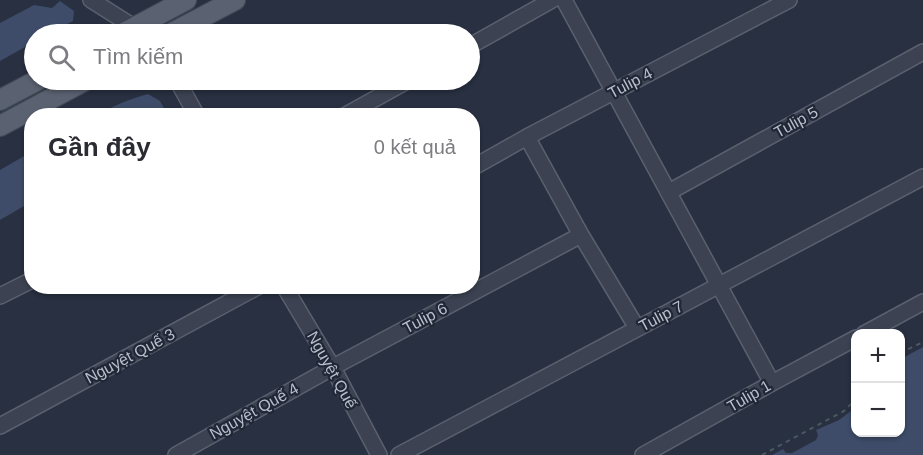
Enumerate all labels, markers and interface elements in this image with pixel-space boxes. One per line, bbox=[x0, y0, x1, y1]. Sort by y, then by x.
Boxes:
search box bbox=[24, 24, 480, 90]
icon: search bbox=[45, 41, 78, 74]
text: Tìm kiếm bbox=[93, 44, 183, 69]
street label: Tulip 4 bbox=[605, 64, 655, 102]
street label: Tulip 5 bbox=[771, 103, 821, 141]
text: Gần đây bbox=[48, 132, 151, 162]
text: 0 kết quả bbox=[374, 136, 456, 158]
street label: Tulip 7 bbox=[636, 297, 686, 335]
street label: Tulip 6 bbox=[400, 299, 450, 337]
street label: Nguyệt Quế 3 bbox=[82, 325, 178, 387]
street label: Nguyệt Quế bbox=[304, 329, 360, 412]
map controls bbox=[851, 329, 905, 437]
button: + bbox=[851, 329, 905, 383]
street label: Tulip 1 bbox=[724, 377, 774, 415]
street label: Nguyệt Quế 4 bbox=[207, 380, 301, 442]
button: − bbox=[851, 383, 905, 437]

